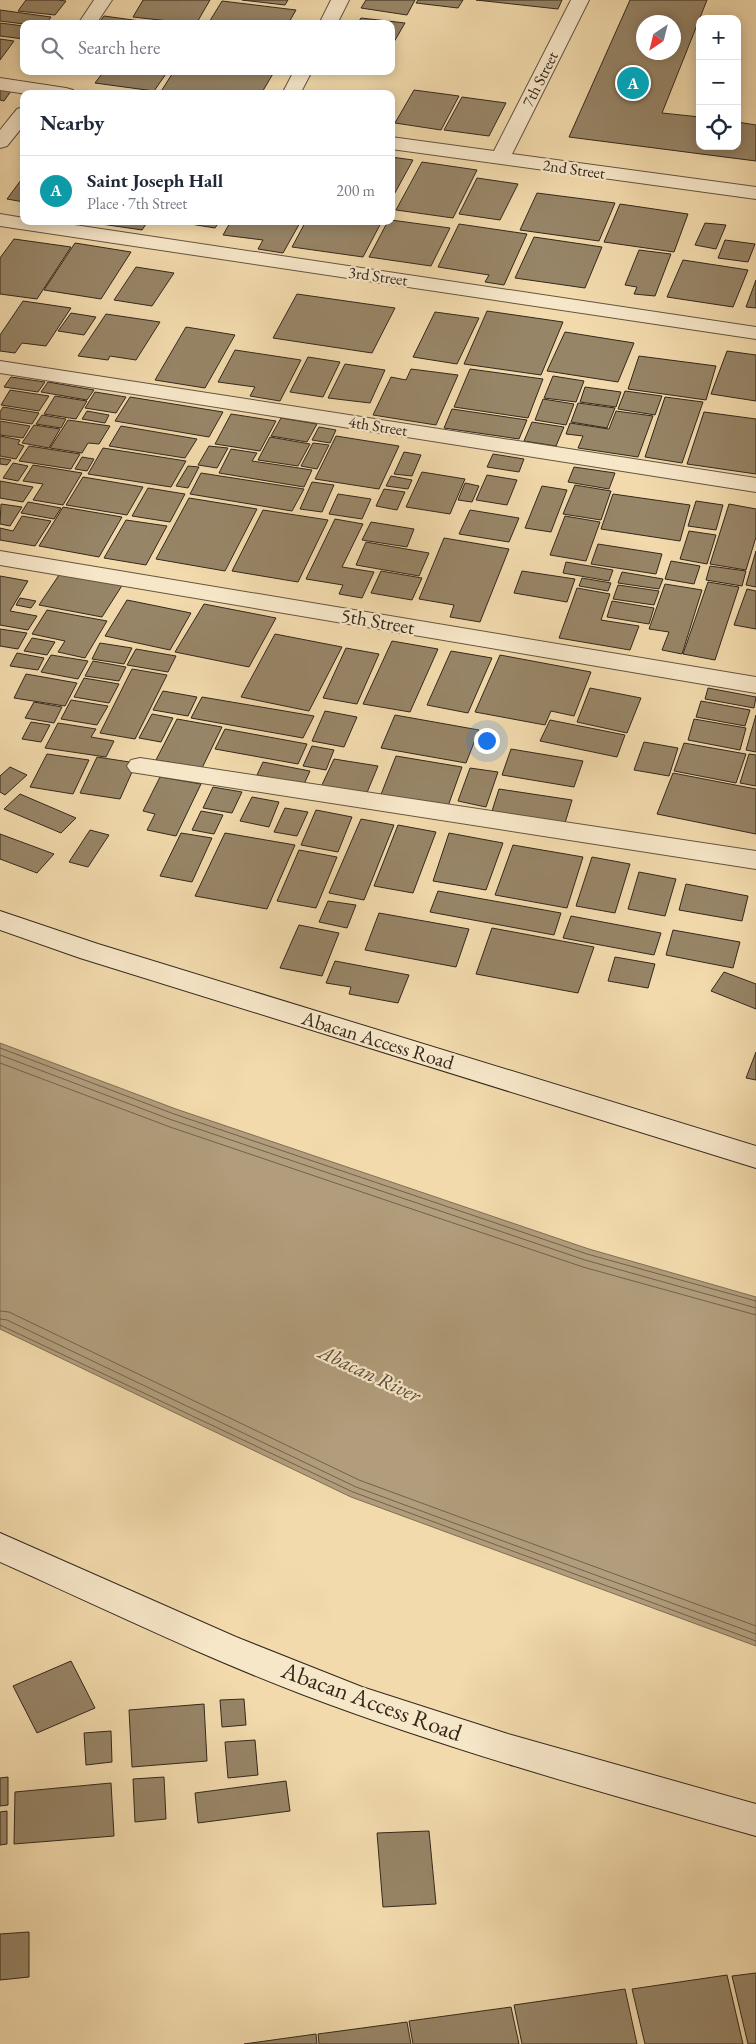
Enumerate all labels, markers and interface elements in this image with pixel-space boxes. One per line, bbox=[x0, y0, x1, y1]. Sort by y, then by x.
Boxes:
north arrow bbox=[636, 15, 681, 60]
map controls bbox=[696, 15, 741, 150]
button: + bbox=[696, 15, 741, 60]
search box bbox=[20, 20, 395, 75]
icon: search bbox=[38, 34, 66, 62]
text: Search here bbox=[78, 35, 160, 60]
street label: 7th Street bbox=[517, 48, 563, 110]
button: − bbox=[696, 60, 741, 105]
pin: A bbox=[617, 64, 649, 102]
button: locate bbox=[696, 105, 741, 150]
text: Nearby bbox=[40, 109, 104, 136]
street label: 2nd Street bbox=[542, 154, 606, 184]
text: Saint Joseph Hall bbox=[87, 168, 223, 193]
text: A bbox=[50, 180, 62, 201]
text: 200 m bbox=[336, 180, 375, 201]
text: Place · 7th Street bbox=[87, 193, 187, 214]
street label: 3rd Street bbox=[347, 261, 409, 291]
street label: 4th Street bbox=[347, 411, 409, 441]
street label: 5th Street bbox=[339, 602, 417, 640]
your location bbox=[474, 728, 500, 754]
street label: Abacan Access Road bbox=[298, 1004, 458, 1076]
water label: Abacan River bbox=[313, 1337, 426, 1409]
street label: Abacan Access Road bbox=[277, 1654, 467, 1748]

